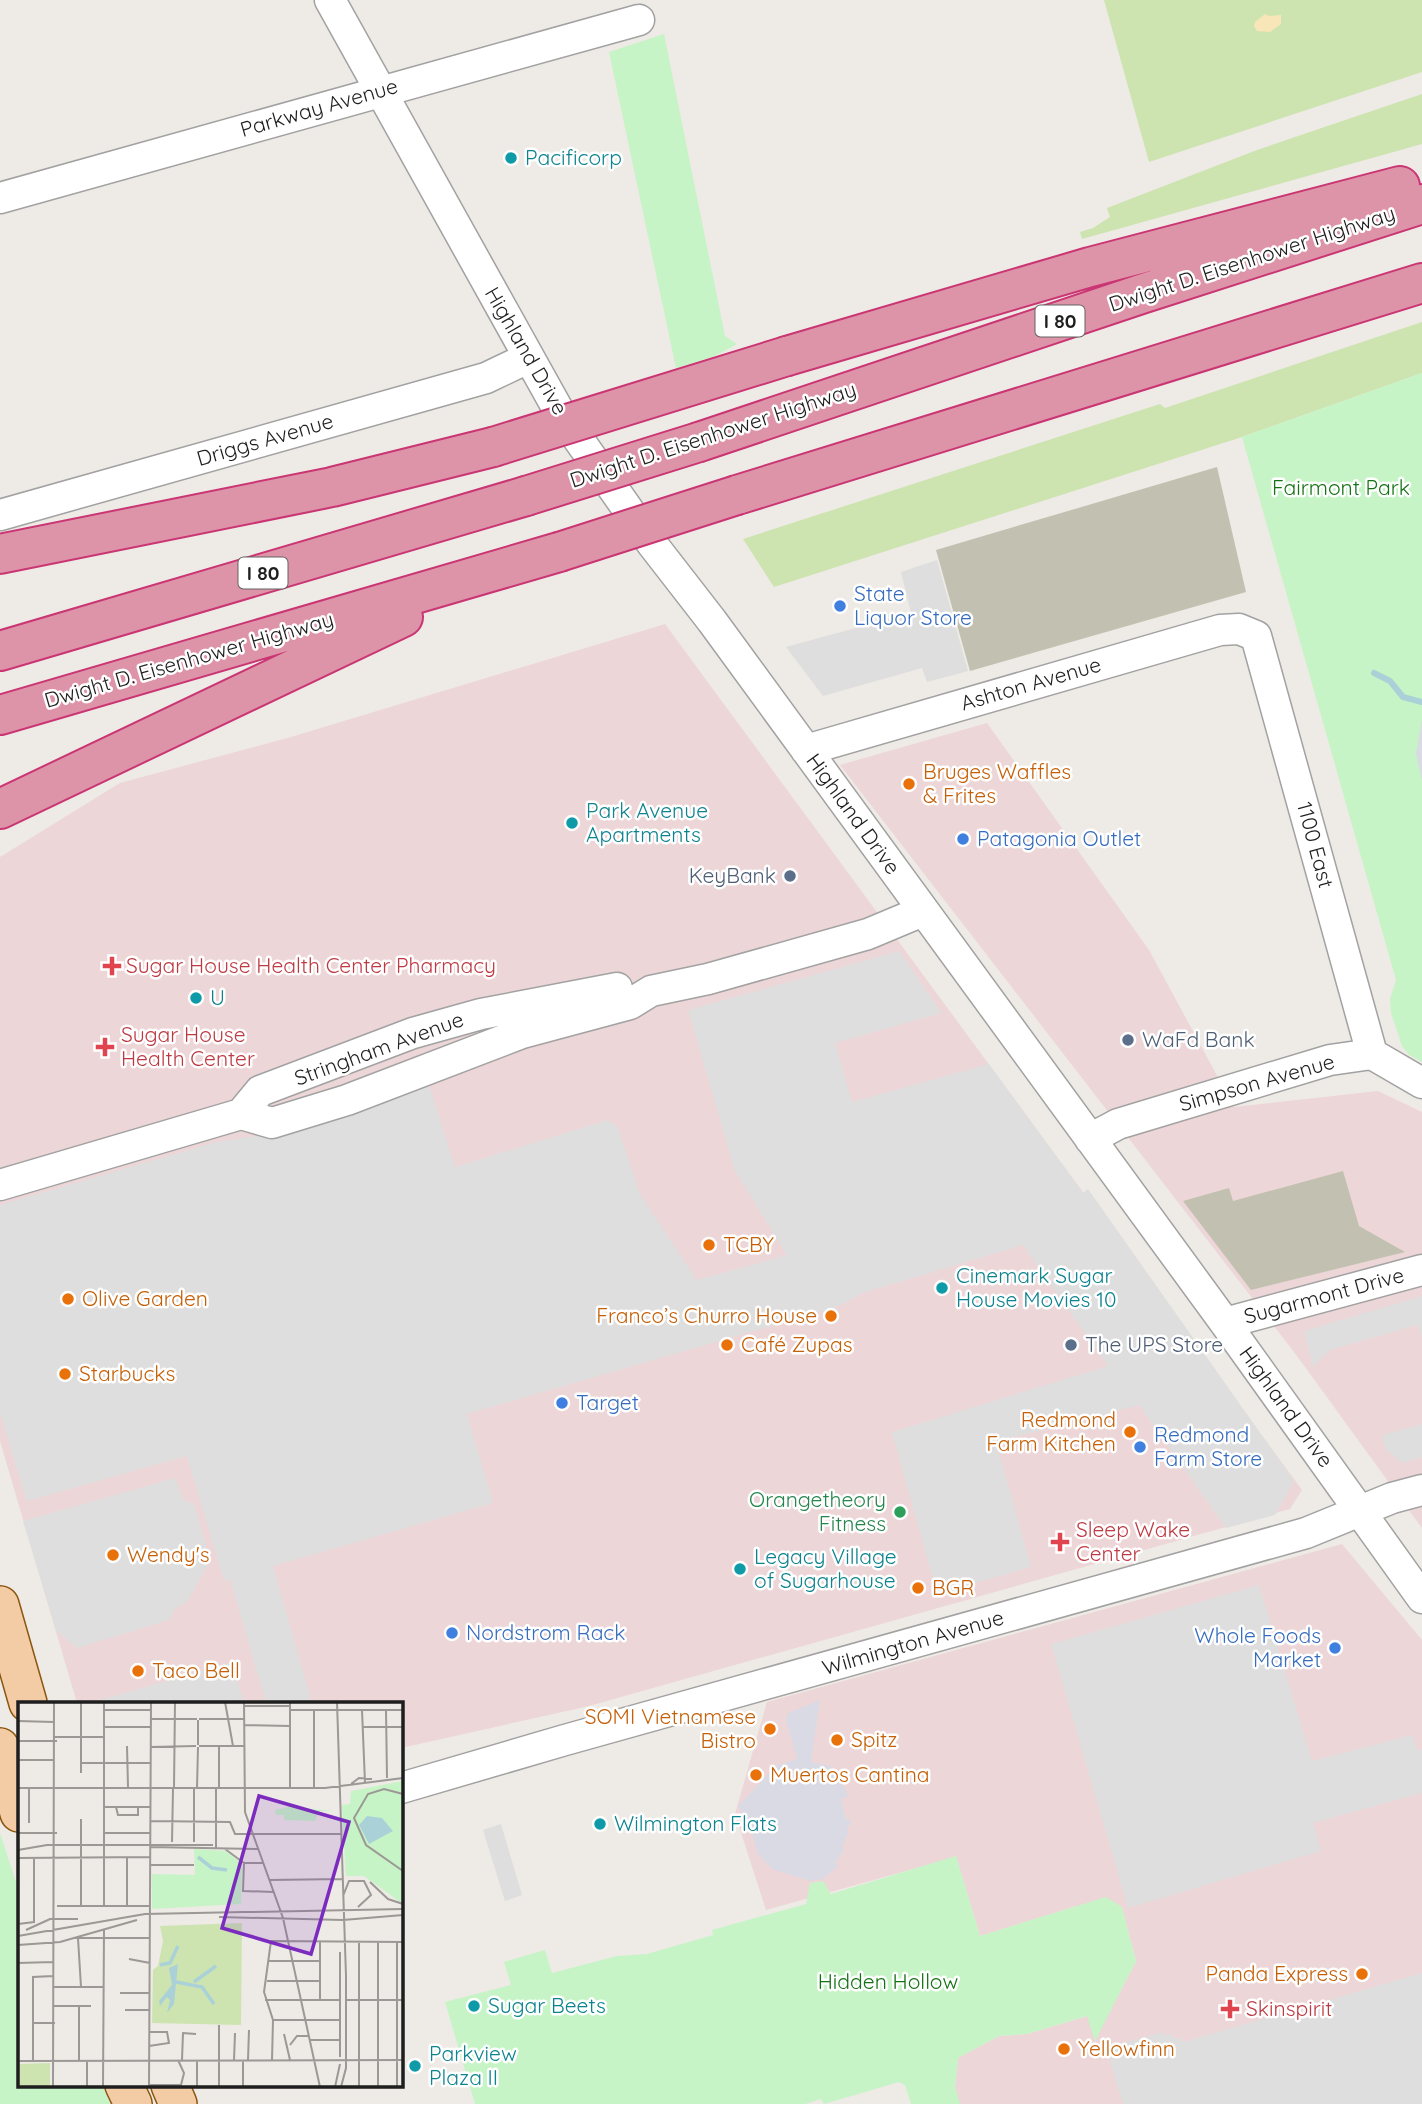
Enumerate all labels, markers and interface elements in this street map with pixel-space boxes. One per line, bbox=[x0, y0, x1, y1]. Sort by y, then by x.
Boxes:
street label: Parkway Avenue bbox=[237, 72, 400, 142]
place label: Pacificorp bbox=[525, 144, 622, 170]
marker: Pacificorp bbox=[503, 150, 519, 166]
street label: Dwight D. Eisenhower Highway bbox=[1105, 199, 1398, 317]
street label: Highland Drive bbox=[480, 282, 574, 419]
road number: I 80 bbox=[1036, 306, 1084, 336]
street label: Dwight D. Eisenhower Highway bbox=[566, 375, 859, 493]
street label: Driggs Avenue bbox=[193, 407, 336, 471]
park label: Fairmont Park bbox=[1272, 474, 1410, 500]
road number: I 80 bbox=[238, 558, 288, 588]
place label: State Liquor Store bbox=[854, 580, 972, 630]
marker: State Liquor Store bbox=[832, 598, 848, 614]
street label: Dwight D. Eisenhower Highway bbox=[41, 605, 336, 713]
street label: Ashton Avenue bbox=[958, 651, 1104, 715]
street label: Highland Drive bbox=[801, 748, 906, 879]
place label: Bruges Waffles & Frites bbox=[923, 758, 1071, 808]
marker: Bruges Waffles & Frites bbox=[901, 776, 917, 792]
place label: Park Avenue Apartments bbox=[586, 797, 708, 847]
street label: 1100 East bbox=[1292, 799, 1340, 891]
marker: Park Avenue Apartments bbox=[564, 815, 580, 831]
place label: Patagonia Outlet bbox=[977, 825, 1141, 851]
marker: Patagonia Outlet bbox=[955, 831, 971, 847]
place label: KeyBank bbox=[689, 862, 776, 888]
marker: KeyBank bbox=[782, 868, 798, 884]
place label: Sugar House Health Center Pharmacy bbox=[126, 952, 496, 978]
marker: Sugar House Health Center Pharmacy bbox=[104, 958, 120, 974]
place label: U bbox=[210, 984, 225, 1010]
marker: U bbox=[188, 990, 204, 1006]
street label: Stringham Avenue bbox=[291, 1005, 467, 1091]
place label: Sugar House Health Center bbox=[121, 1021, 255, 1071]
place label: WaFd Bank bbox=[1142, 1026, 1255, 1052]
marker: WaFd Bank bbox=[1120, 1032, 1136, 1048]
marker: Sugar House Health Center bbox=[95, 1037, 115, 1057]
street label: Simpson Avenue bbox=[1176, 1047, 1337, 1117]
place label: TCBY bbox=[723, 1231, 774, 1257]
marker: TCBY bbox=[701, 1237, 717, 1253]
street label: Sugarmont Drive bbox=[1241, 1261, 1407, 1329]
place label: Cinemark Sugar House Movies 10 bbox=[956, 1262, 1116, 1312]
marker: Cinemark Sugar House Movies 10 bbox=[934, 1280, 950, 1296]
place label: Olive Garden bbox=[82, 1285, 208, 1311]
marker: Olive Garden bbox=[60, 1291, 76, 1307]
place label: Franco’s Churro House bbox=[596, 1302, 817, 1328]
marker: Franco’s Churro House bbox=[823, 1308, 839, 1324]
place label: Café Zupas bbox=[741, 1331, 852, 1357]
place label: The UPS Store bbox=[1085, 1331, 1223, 1357]
marker: Café Zupas bbox=[719, 1337, 735, 1353]
marker: The UPS Store bbox=[1063, 1337, 1079, 1353]
street label: Highland Drive bbox=[1234, 1341, 1339, 1472]
place label: Starbucks bbox=[79, 1360, 175, 1386]
marker: Starbucks bbox=[57, 1366, 73, 1382]
place label: Target bbox=[576, 1389, 639, 1415]
marker: Target bbox=[554, 1395, 570, 1411]
place label: Redmond Farm Kitchen bbox=[986, 1406, 1116, 1456]
place label: Redmond Farm Store bbox=[1154, 1421, 1262, 1471]
marker: Redmond Farm Kitchen bbox=[1122, 1424, 1138, 1440]
marker: Redmond Farm Store bbox=[1132, 1439, 1148, 1455]
place label: Orangetheory Fitness bbox=[749, 1486, 886, 1536]
marker: Orangetheory Fitness bbox=[892, 1504, 908, 1520]
place label: Sleep Wake Center bbox=[1076, 1516, 1190, 1566]
marker: Sleep Wake Center bbox=[1050, 1532, 1070, 1552]
place label: Wendy's bbox=[127, 1541, 210, 1567]
place label: Legacy Village of Sugarhouse bbox=[754, 1543, 897, 1593]
marker: Wendy's bbox=[105, 1547, 121, 1563]
marker: Legacy Village of Sugarhouse bbox=[732, 1561, 748, 1577]
place label: BGR bbox=[932, 1574, 974, 1600]
marker: BGR bbox=[910, 1580, 926, 1596]
street label: Wilmington Avenue bbox=[819, 1604, 1007, 1680]
place label: Nordstrom Rack bbox=[466, 1619, 625, 1645]
place label: Whole Foods Market bbox=[1194, 1622, 1321, 1672]
marker: Nordstrom Rack bbox=[444, 1625, 460, 1641]
marker: Whole Foods Market bbox=[1327, 1640, 1343, 1656]
place label: Taco Bell bbox=[152, 1657, 240, 1683]
marker: Taco Bell bbox=[130, 1663, 146, 1679]
inset map bbox=[18, 1702, 402, 2086]
place label: SOMI Vietnamese Bistro bbox=[585, 1703, 756, 1753]
marker: SOMI Vietnamese Bistro bbox=[762, 1721, 778, 1737]
place label: Spitz bbox=[851, 1726, 897, 1752]
marker: Spitz bbox=[829, 1732, 845, 1748]
place label: Muertos Cantina bbox=[770, 1761, 930, 1787]
marker: Muertos Cantina bbox=[748, 1767, 764, 1783]
place label: Wilmington Flats bbox=[614, 1810, 777, 1836]
marker: Wilmington Flats bbox=[592, 1816, 608, 1832]
place label: Panda Express bbox=[1206, 1960, 1348, 1986]
marker: Panda Express bbox=[1354, 1966, 1370, 1982]
park label: Hidden Hollow bbox=[818, 1968, 958, 1994]
place label: Sugar Beets bbox=[488, 1992, 606, 2018]
place label: Skinspirit bbox=[1246, 1995, 1332, 2021]
marker: Sugar Beets bbox=[466, 1998, 482, 2014]
marker: Skinspirit bbox=[1220, 1999, 1240, 2019]
place label: Yellowfinn bbox=[1078, 2035, 1175, 2061]
place label: Parkview Plaza II bbox=[429, 2040, 517, 2090]
marker: Yellowfinn bbox=[1056, 2041, 1072, 2057]
marker: Parkview Plaza II bbox=[407, 2058, 423, 2074]

